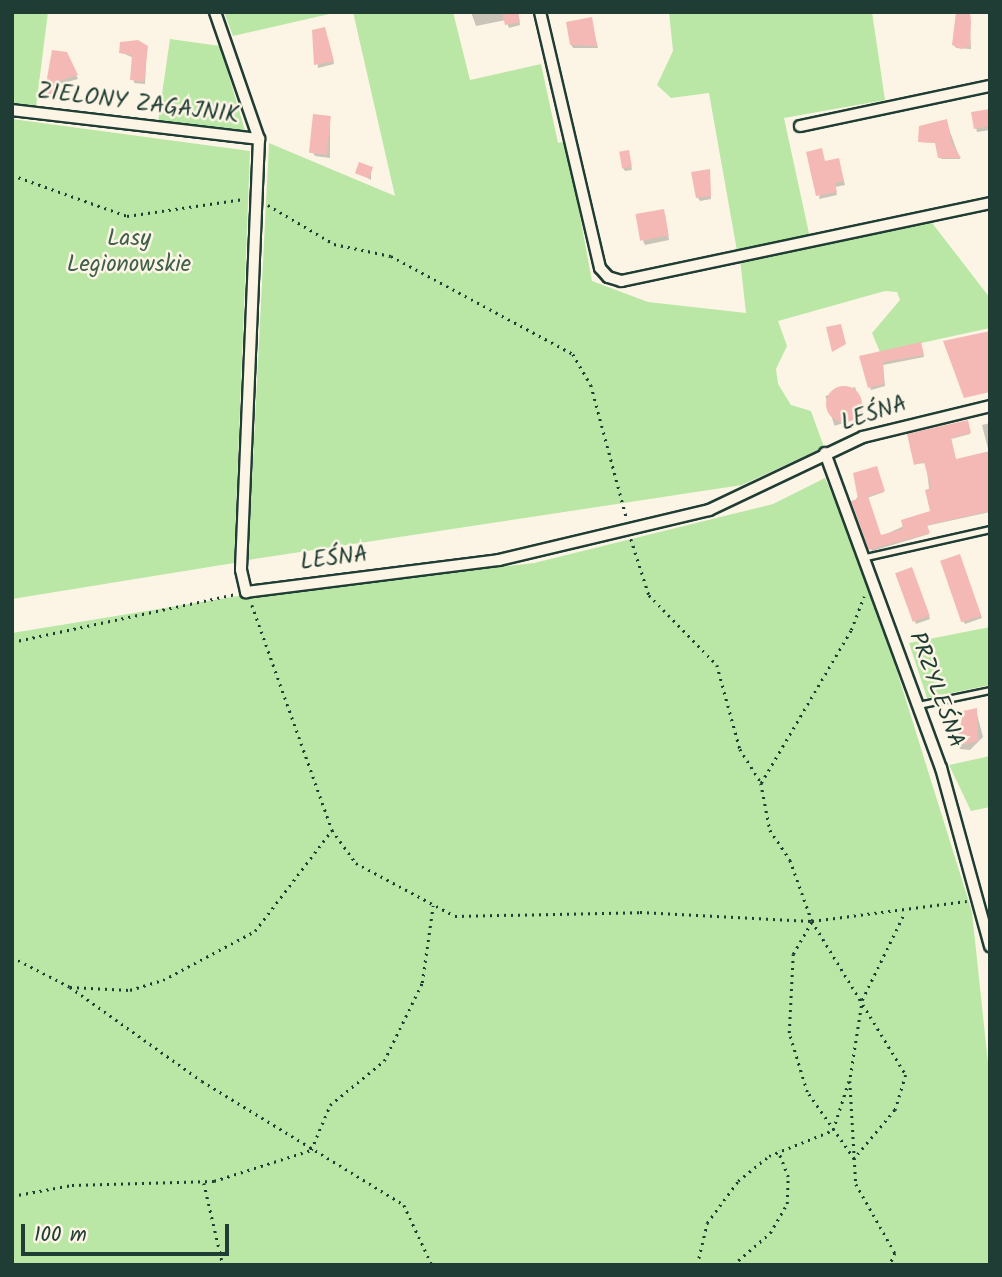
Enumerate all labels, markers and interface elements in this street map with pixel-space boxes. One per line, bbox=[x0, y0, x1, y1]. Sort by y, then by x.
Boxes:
street label: ZIELONY ZAGAJNIK bbox=[36, 78, 240, 130]
park label: Lasy Legionowskie bbox=[67, 225, 191, 279]
street label: LEŚNA bbox=[838, 390, 910, 438]
street label: LEŚNA bbox=[299, 541, 369, 577]
street label: PRZYLEŚNA bbox=[902, 628, 970, 752]
scale bar bbox=[24, 1210, 233, 1254]
text: 100 m bbox=[34, 1219, 87, 1252]

